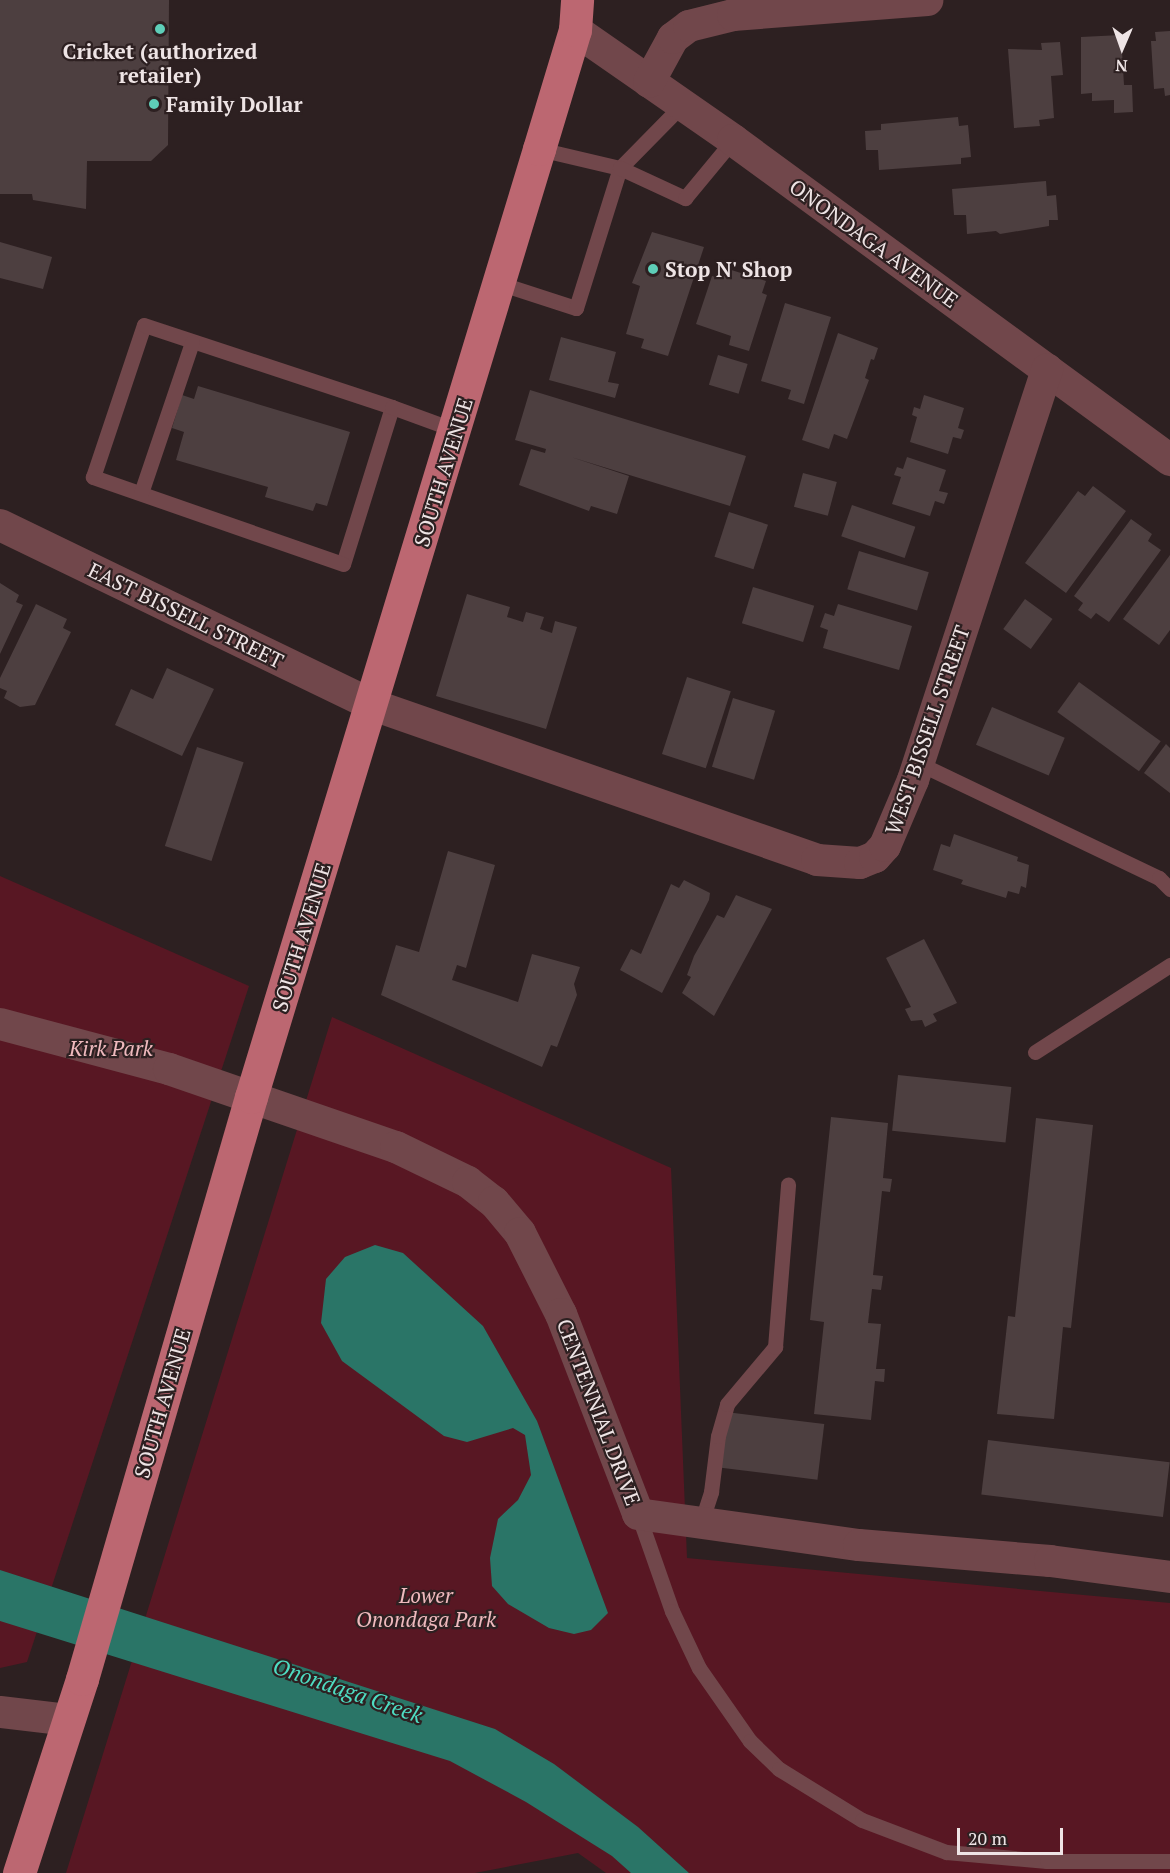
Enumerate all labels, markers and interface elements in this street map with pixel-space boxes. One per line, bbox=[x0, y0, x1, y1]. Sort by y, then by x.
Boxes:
north arrow bbox=[1092, 18, 1152, 78]
marker: Cricket (authorized retailer) bbox=[153, 22, 167, 36]
place label: Cricket (authorized retailer) bbox=[63, 38, 257, 88]
text: N bbox=[1115, 55, 1128, 77]
place label: Family Dollar bbox=[166, 91, 302, 117]
marker: Family Dollar bbox=[147, 97, 161, 111]
street label: ONONDAGA AVENUE bbox=[784, 173, 964, 313]
place label: Stop N' Shop bbox=[665, 256, 793, 282]
marker: Stop N' Shop bbox=[646, 262, 660, 276]
street label: SOUTH AVENUE bbox=[408, 394, 478, 550]
street label: EAST BISSELL STREET bbox=[84, 557, 288, 673]
street label: WEST BISSELL STREET bbox=[879, 622, 975, 838]
street label: SOUTH AVENUE bbox=[266, 859, 336, 1015]
park label: Kirk Park bbox=[69, 1035, 153, 1061]
street label: CENTENNIAL DRIVE bbox=[552, 1315, 646, 1509]
street label: SOUTH AVENUE bbox=[129, 1325, 195, 1481]
park label: Lower Onondaga Park bbox=[356, 1582, 496, 1632]
water label: Onondaga Creek bbox=[270, 1652, 426, 1728]
scale bar bbox=[960, 1816, 1066, 1854]
text: 20 m bbox=[968, 1826, 1007, 1850]

